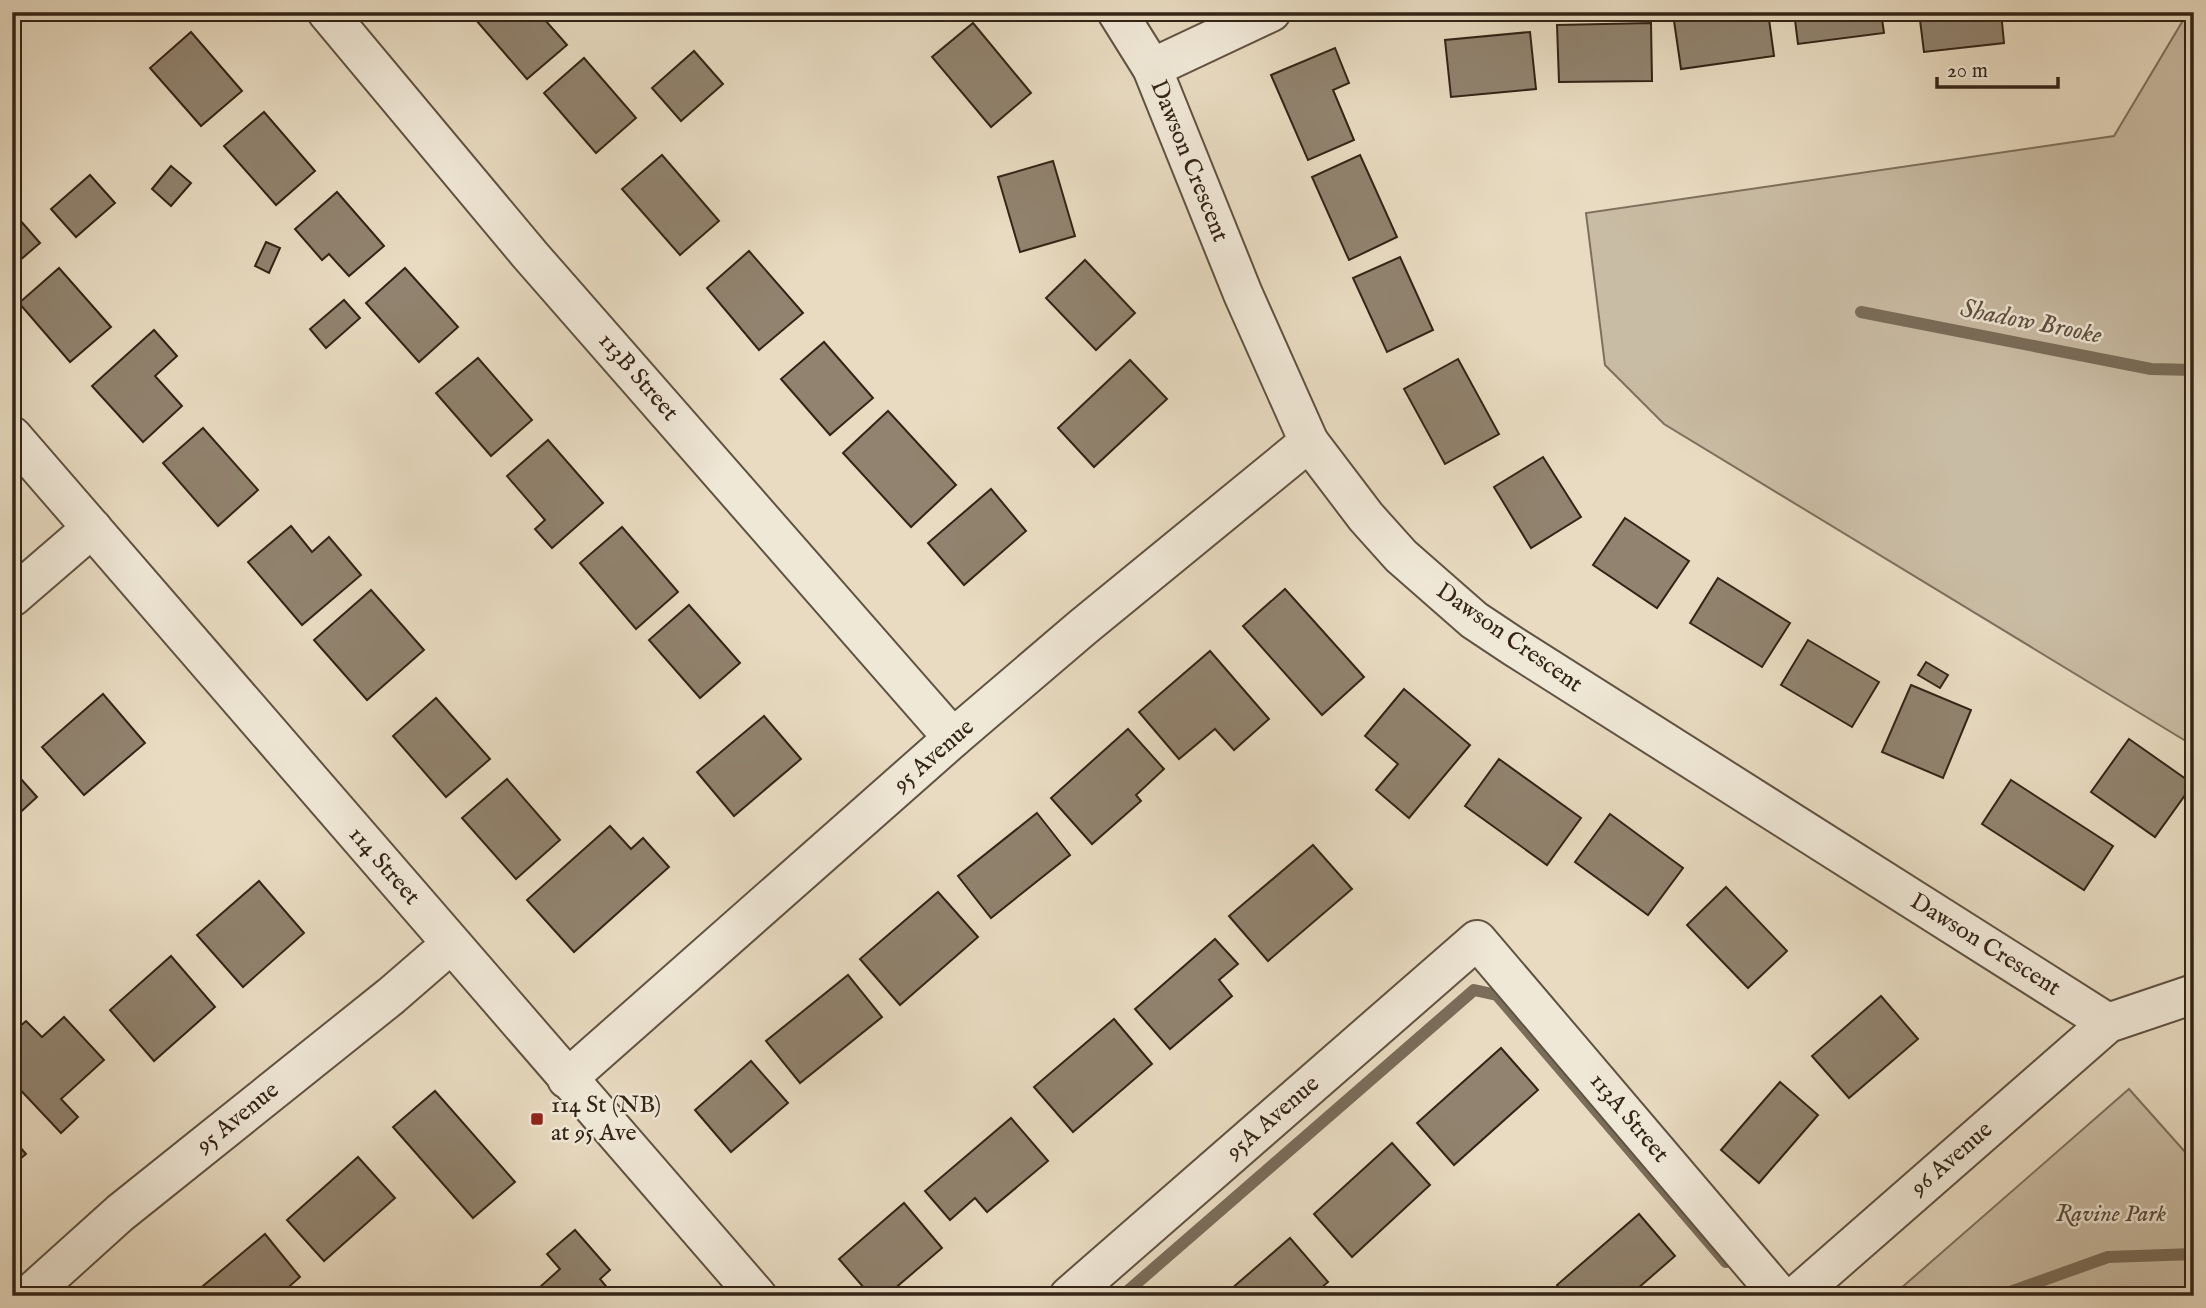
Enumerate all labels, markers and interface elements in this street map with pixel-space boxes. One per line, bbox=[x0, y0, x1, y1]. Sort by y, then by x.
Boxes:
scale bar bbox=[1937, 46, 2057, 90]
text: 20 m bbox=[1947, 58, 1988, 85]
street label: Dawson Crescent bbox=[1142, 75, 1236, 247]
water label: Shadow Brooke bbox=[1957, 292, 2105, 352]
street label: 113B Street bbox=[591, 326, 685, 428]
street label: Dawson Crescent bbox=[1430, 576, 1588, 700]
street label: 95 Avenue bbox=[886, 712, 981, 800]
street label: 114 Street bbox=[341, 820, 427, 912]
street label: Dawson Crescent bbox=[1904, 886, 2066, 1004]
street label: 113A Street bbox=[1582, 1067, 1676, 1169]
street label: 95A Avenue bbox=[1219, 1069, 1326, 1168]
street label: 95 Avenue bbox=[189, 1075, 286, 1161]
place label: 114 St (NB) at 95 Ave bbox=[551, 1090, 661, 1149]
marker: 114 St (NB) at 95 Ave bbox=[529, 1111, 545, 1127]
street label: 96 Avenue bbox=[1904, 1115, 2000, 1204]
park label: Ravine Park bbox=[2056, 1199, 2166, 1230]

